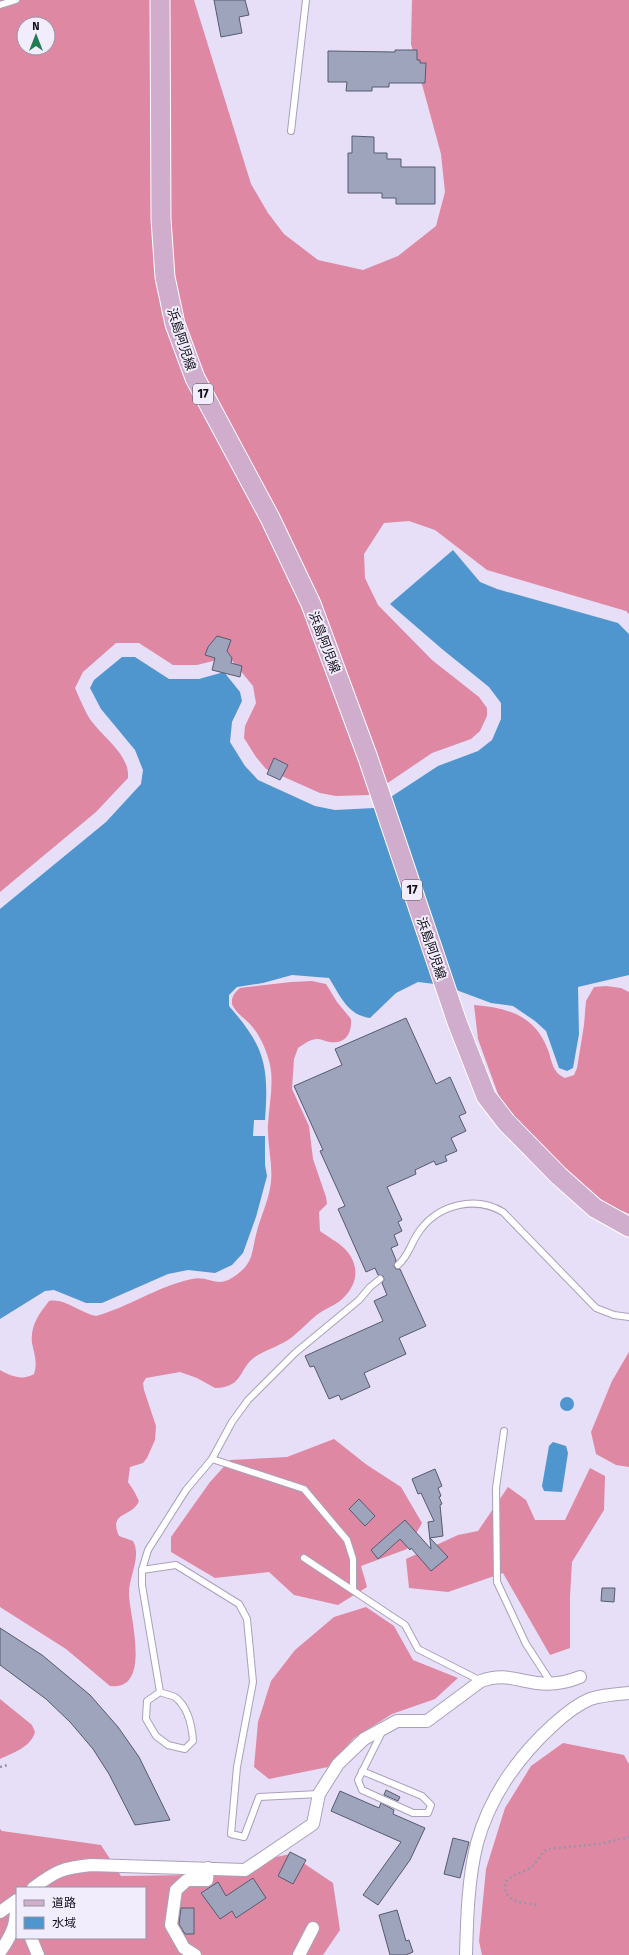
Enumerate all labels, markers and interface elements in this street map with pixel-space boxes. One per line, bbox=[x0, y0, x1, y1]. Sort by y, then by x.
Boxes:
north arrow bbox=[16, 16, 56, 56]
text: N bbox=[32, 20, 40, 33]
street label: 浜島阿児線 bbox=[164, 306, 199, 372]
road number: 17 bbox=[193, 384, 213, 404]
street label: 浜島阿児線 bbox=[306, 609, 343, 675]
road number: 17 bbox=[402, 880, 422, 900]
street label: 浜島阿児線 bbox=[414, 915, 449, 981]
legend bbox=[16, 1887, 146, 1939]
text: 道路 bbox=[52, 1896, 76, 1910]
text: 水域 bbox=[52, 1916, 76, 1930]

